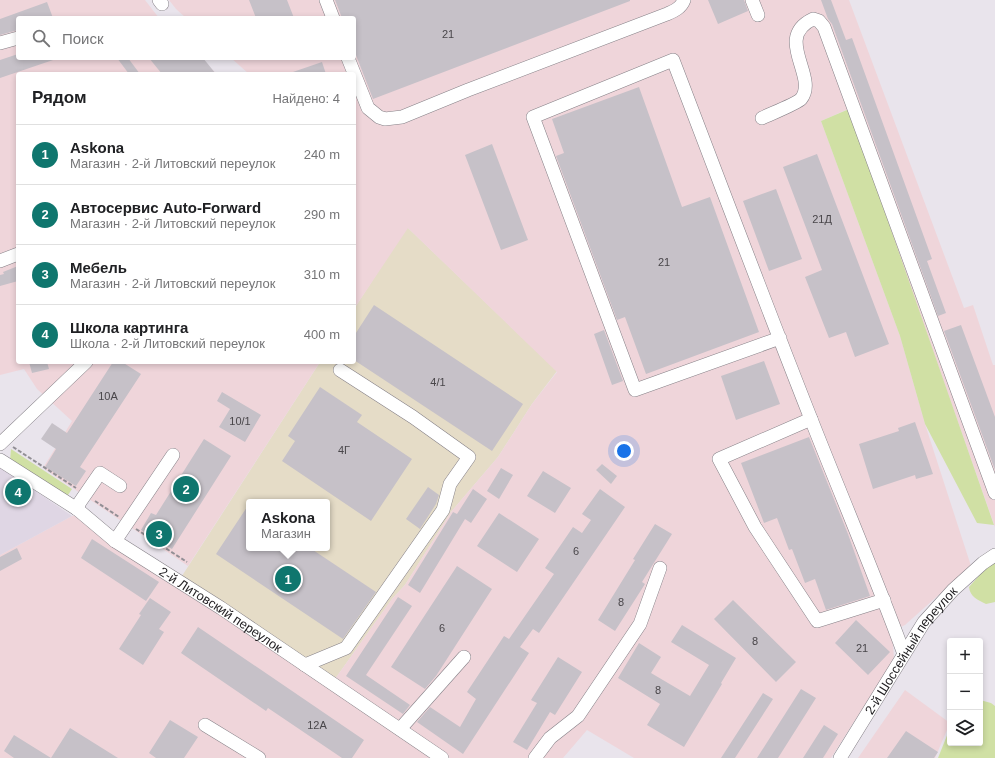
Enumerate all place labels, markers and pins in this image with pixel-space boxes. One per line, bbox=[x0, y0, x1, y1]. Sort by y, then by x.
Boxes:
pin: 2 bbox=[173, 474, 199, 504]
pin: 4 bbox=[5, 477, 31, 507]
pin: 3 bbox=[146, 519, 172, 549]
pin: 1 bbox=[275, 564, 301, 594]

